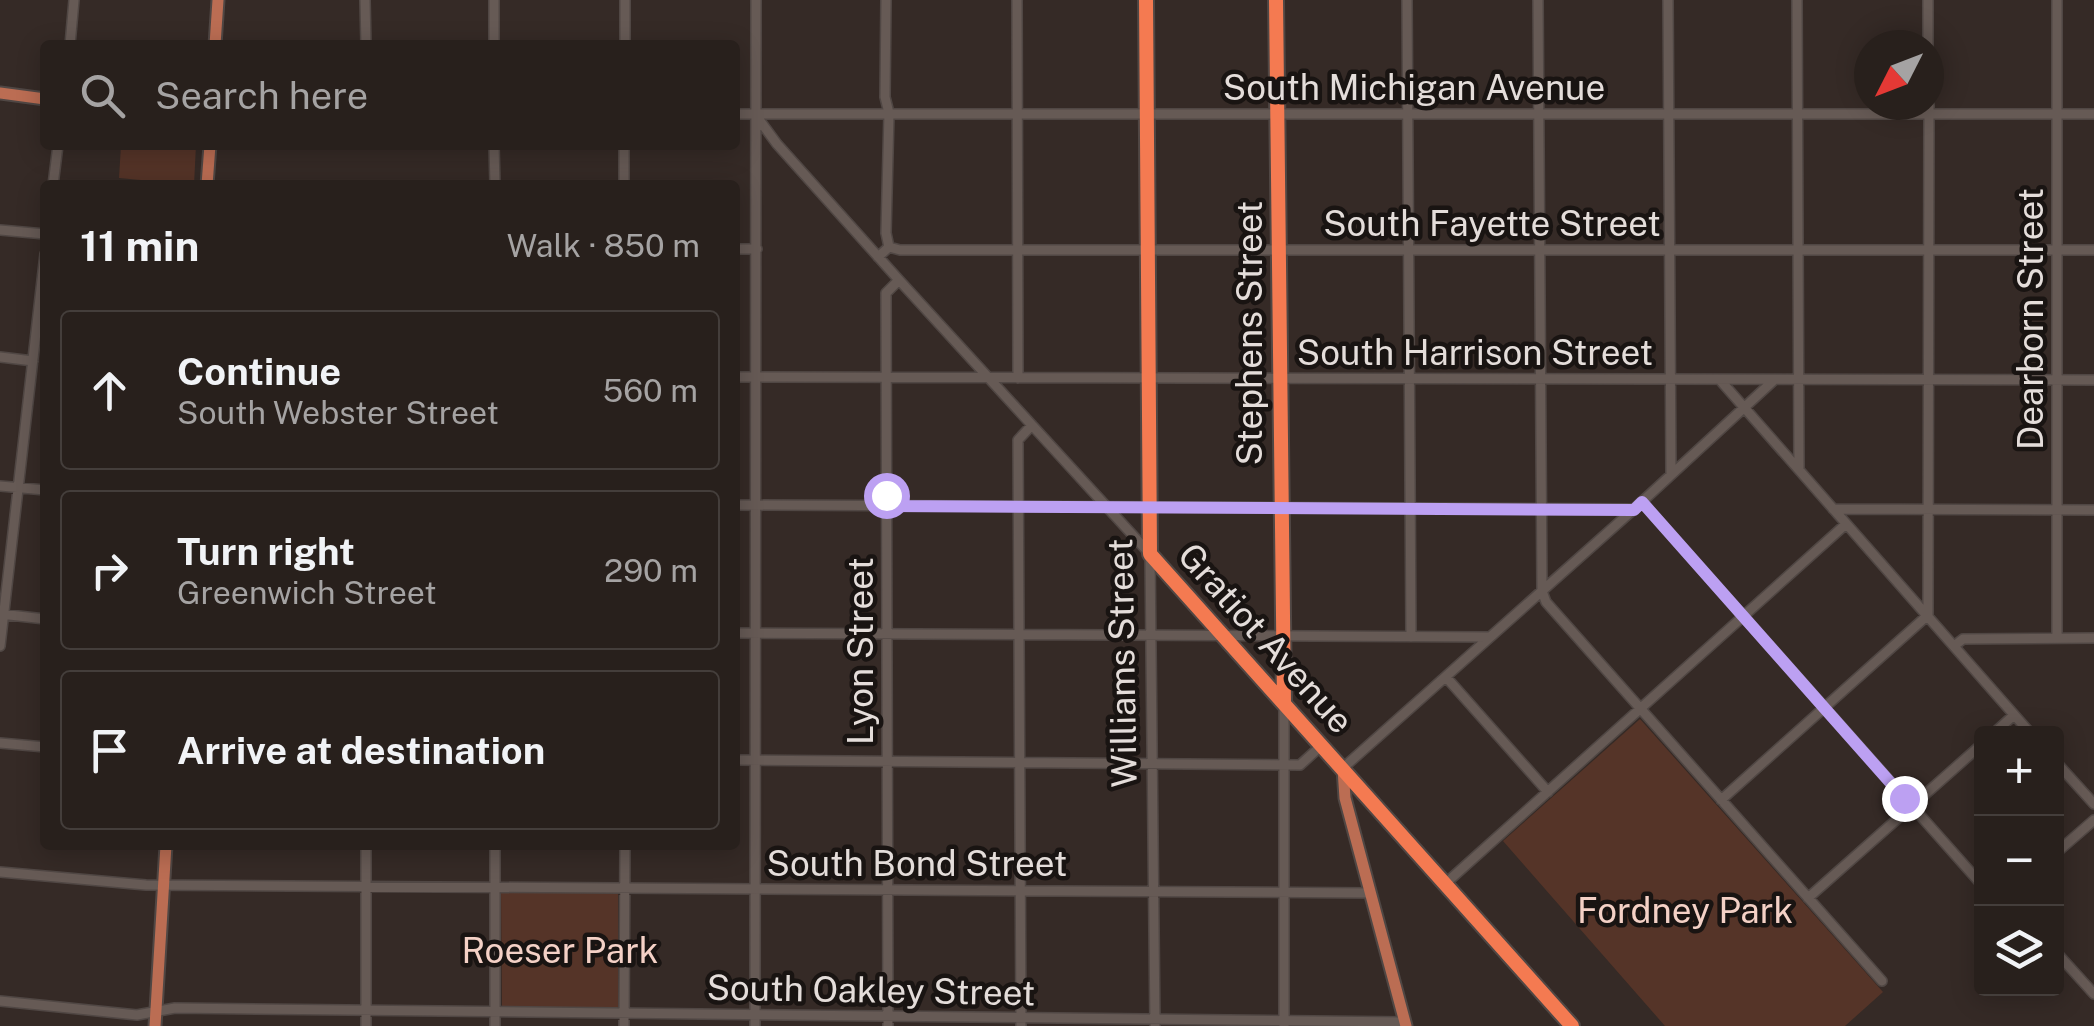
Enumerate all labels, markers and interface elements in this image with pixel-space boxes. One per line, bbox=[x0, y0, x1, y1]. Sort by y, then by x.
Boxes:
north arrow bbox=[1854, 30, 1944, 120]
search box bbox=[40, 40, 740, 150]
street label: South Michigan Avenue bbox=[1223, 67, 1605, 108]
icon: search bbox=[75, 68, 130, 123]
text: Search here bbox=[155, 73, 368, 118]
street label: Dearborn Street bbox=[2010, 188, 2051, 450]
street label: Stephens Street bbox=[1229, 201, 1270, 465]
street label: South Fayette Street bbox=[1323, 203, 1661, 244]
text: 11 min bbox=[80, 221, 199, 270]
text: Walk · 850 m bbox=[507, 227, 700, 264]
street label: South Harrison Street bbox=[1297, 332, 1653, 373]
text: Continue bbox=[177, 349, 341, 394]
icon: ahead bbox=[82, 363, 137, 418]
text: 560 m bbox=[603, 372, 698, 409]
text: South Webster Street bbox=[177, 394, 499, 431]
route start bbox=[864, 473, 910, 519]
text: Turn right bbox=[177, 529, 355, 574]
street label: Gratiot Avenue bbox=[1170, 535, 1362, 741]
street label: Williams Street bbox=[1099, 538, 1145, 788]
icon: right bbox=[82, 543, 137, 598]
text: 290 m bbox=[604, 552, 698, 589]
street label: Lyon Street bbox=[840, 557, 881, 745]
text: Greenwich Street bbox=[177, 574, 437, 611]
icon: arrive bbox=[82, 723, 137, 778]
map controls bbox=[1974, 726, 2064, 996]
button: + bbox=[1974, 726, 2064, 816]
text: Arrive at destination bbox=[177, 728, 545, 773]
route end bbox=[1882, 776, 1928, 822]
button: − bbox=[1974, 816, 2064, 906]
street label: South Bond Street bbox=[767, 843, 1067, 884]
park label: Fordney Park bbox=[1577, 890, 1793, 931]
button: layers bbox=[1974, 906, 2064, 996]
park label: Roeser Park bbox=[462, 930, 658, 971]
street label: South Oakley Street bbox=[706, 967, 1036, 1013]

